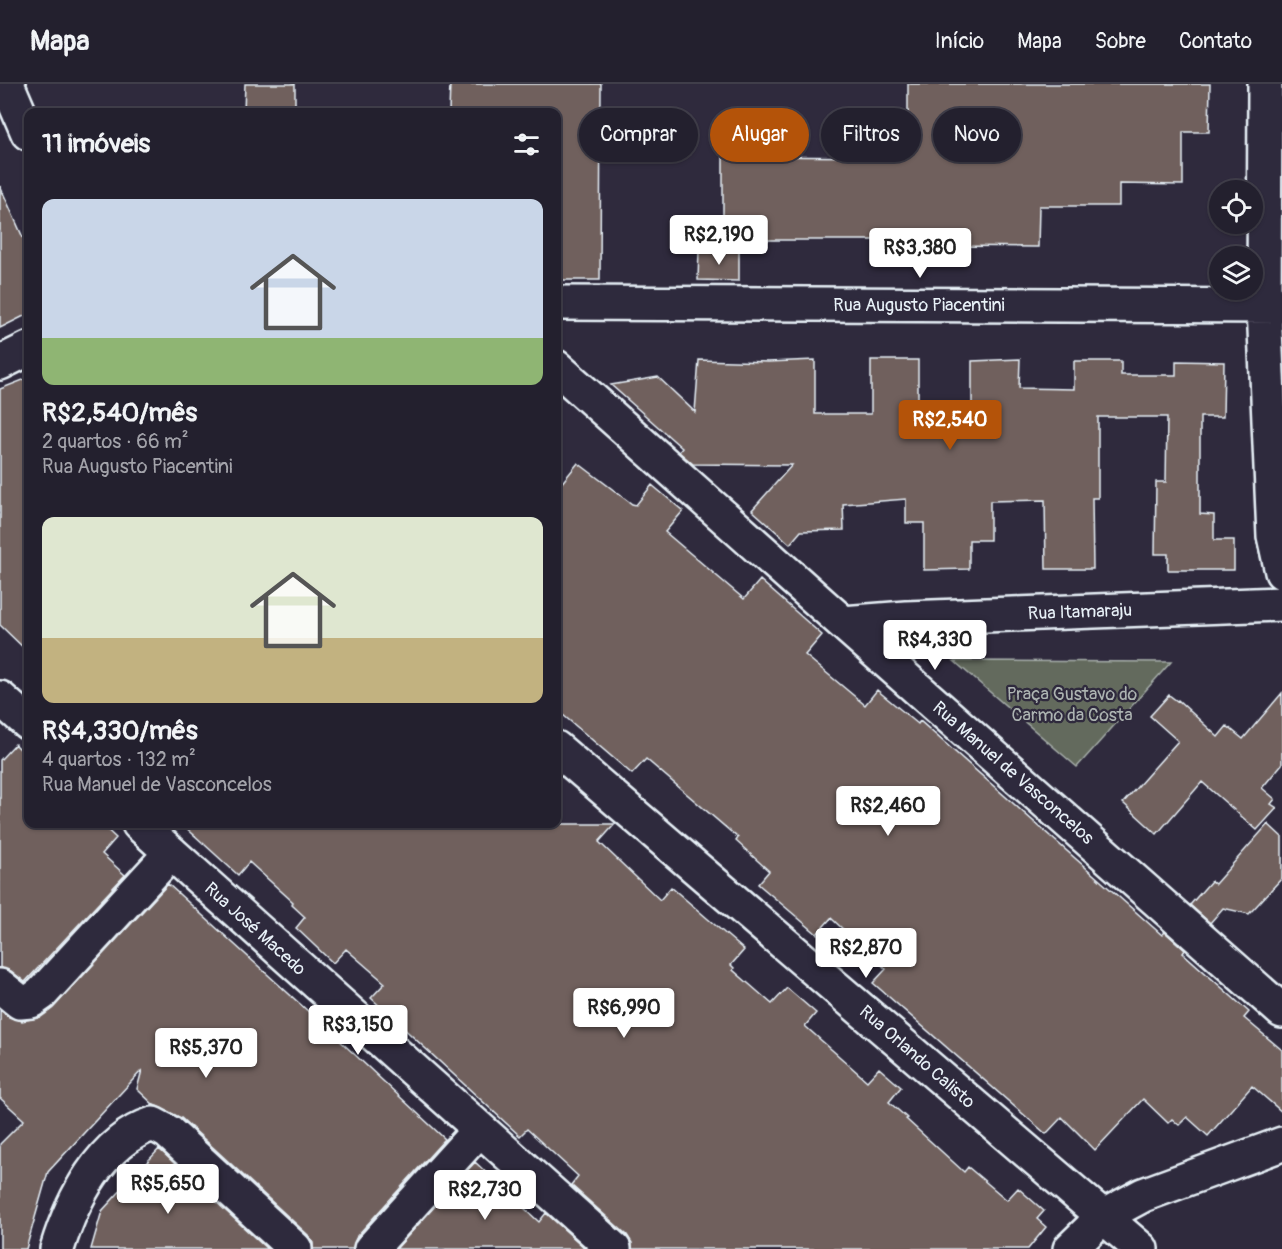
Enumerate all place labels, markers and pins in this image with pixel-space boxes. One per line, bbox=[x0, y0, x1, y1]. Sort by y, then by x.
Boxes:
pin: R$2,190 bbox=[664, 215, 774, 266]
pin: R$3,380 bbox=[865, 228, 975, 279]
pin: R$2,540 bbox=[895, 400, 1005, 451]
pin: R$4,330 bbox=[880, 620, 990, 671]
pin: R$2,460 bbox=[833, 786, 943, 837]
pin: R$2,870 bbox=[811, 928, 921, 979]
pin: R$6,990 bbox=[569, 988, 679, 1039]
pin: R$3,150 bbox=[303, 1005, 413, 1056]
pin: R$5,370 bbox=[151, 1028, 261, 1079]
pin: R$5,650 bbox=[113, 1164, 223, 1215]
pin: R$2,730 bbox=[430, 1170, 540, 1221]

